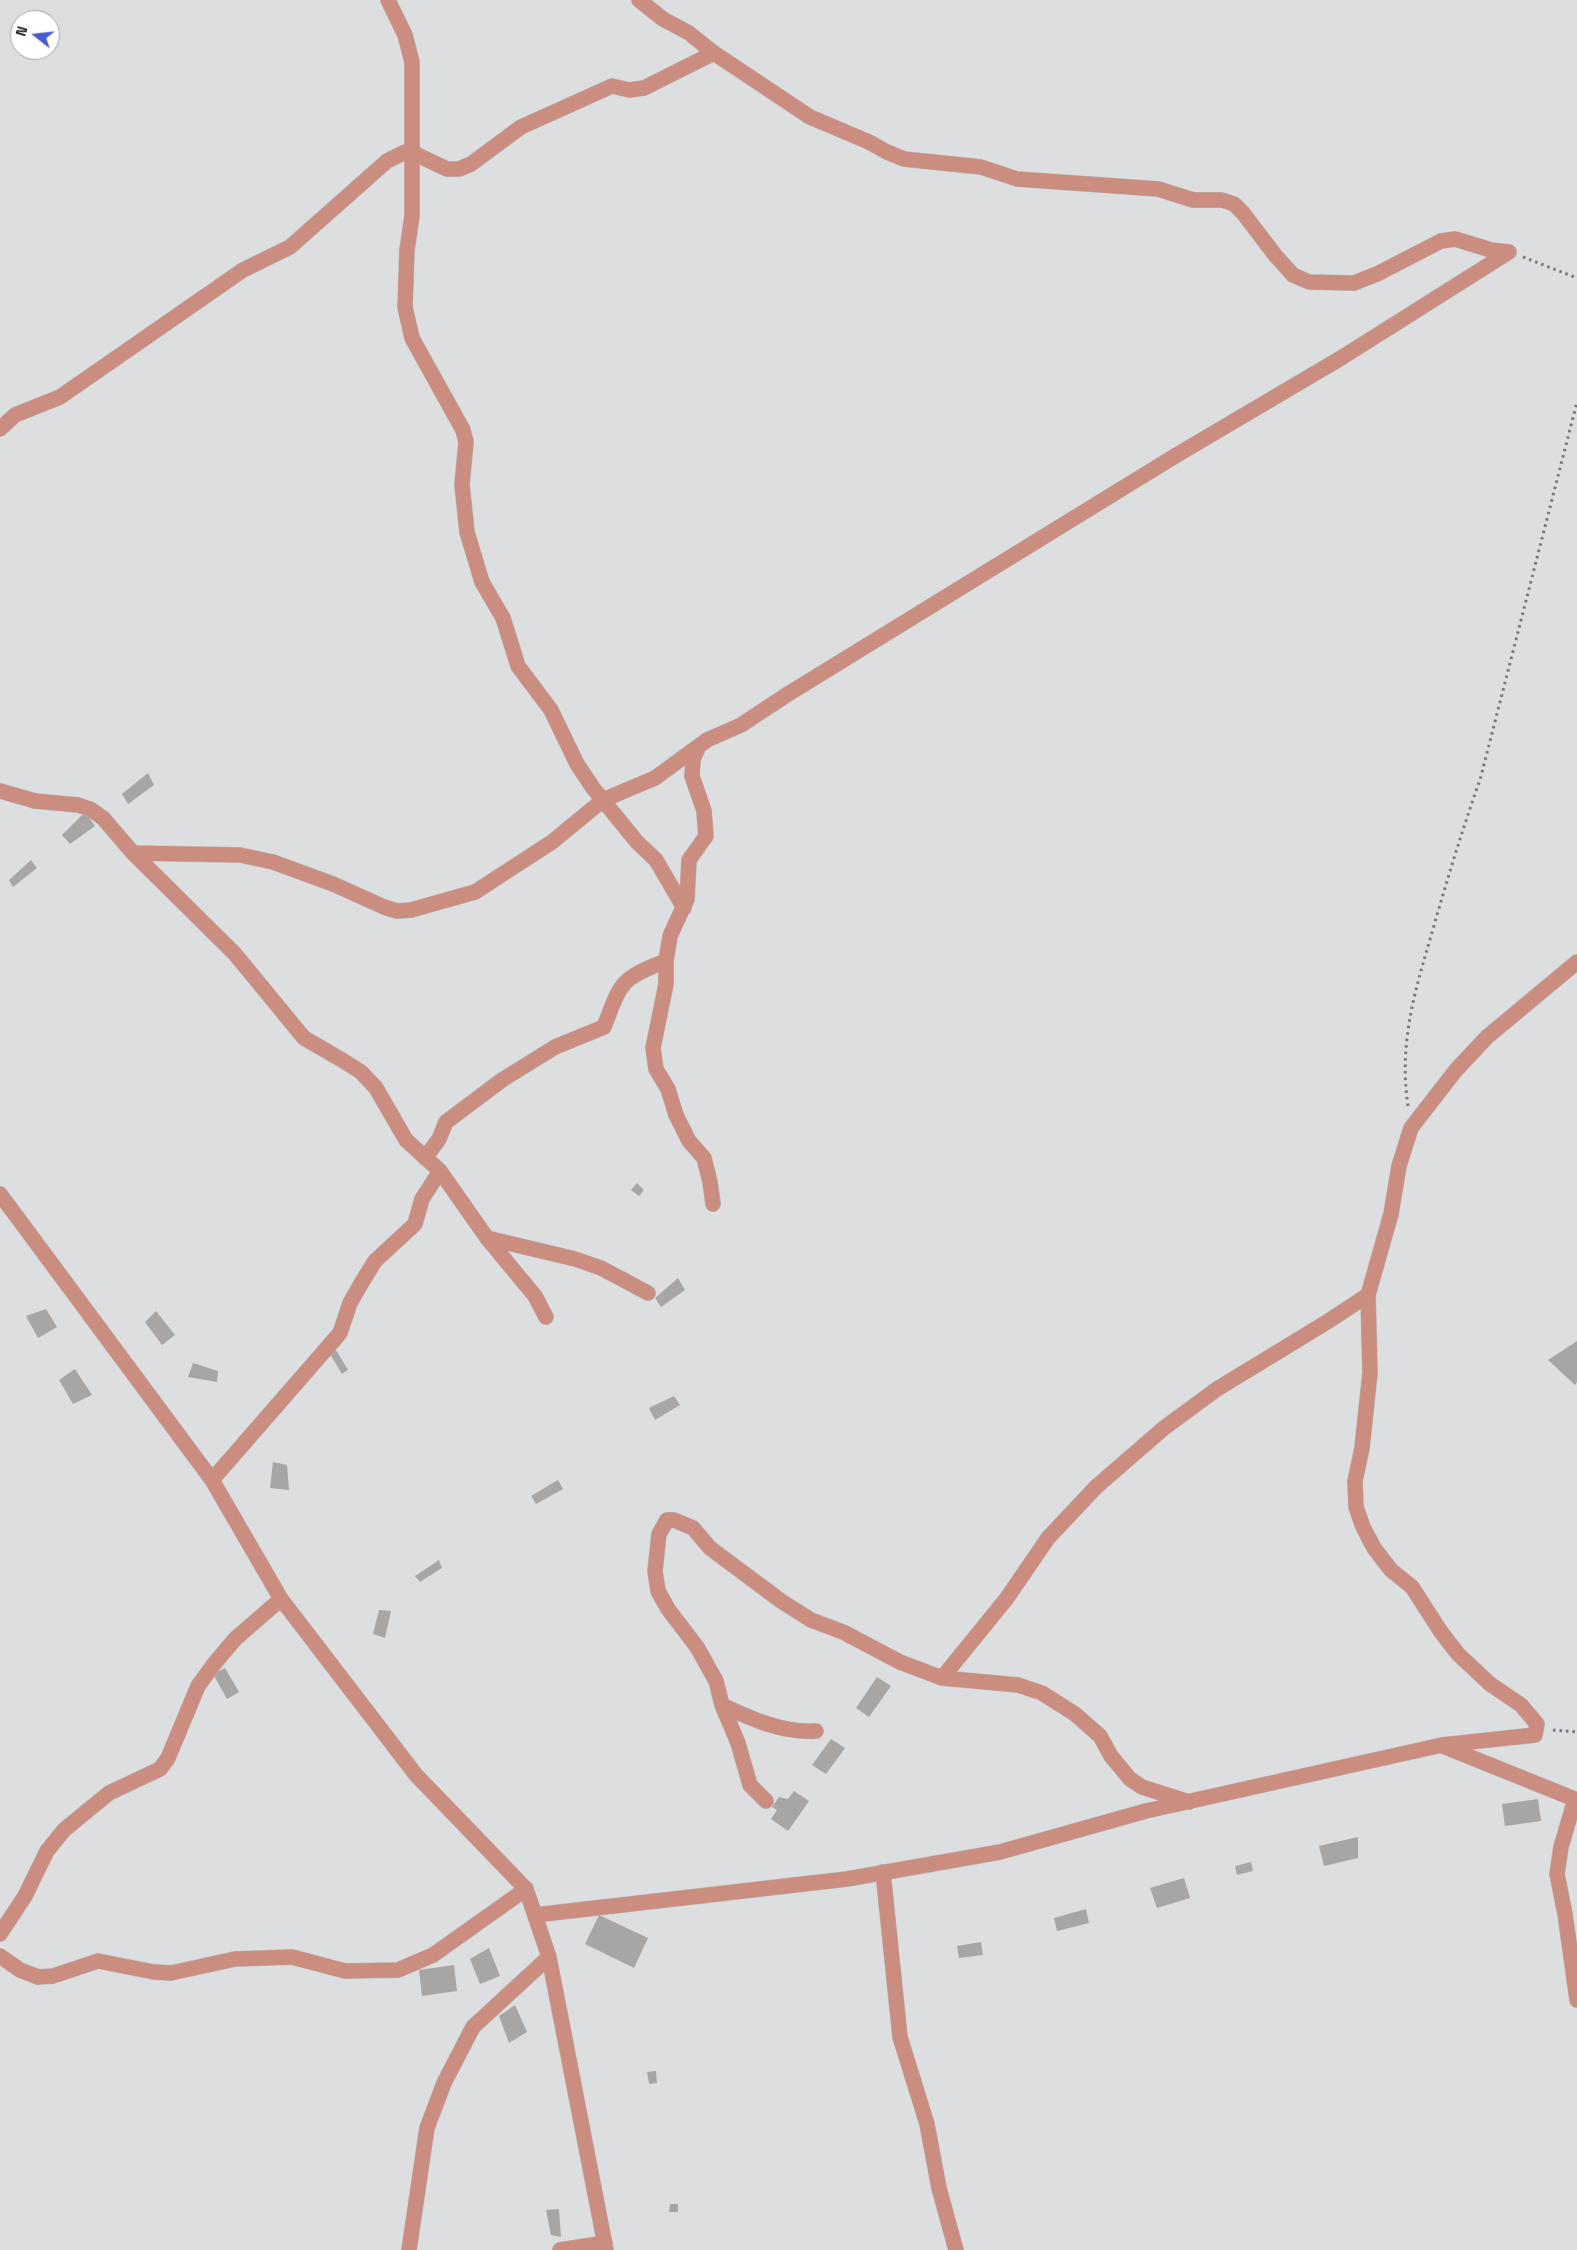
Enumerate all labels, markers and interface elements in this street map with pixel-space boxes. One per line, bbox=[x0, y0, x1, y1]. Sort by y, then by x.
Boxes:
north arrow bbox=[10, 10, 60, 60]
text: N bbox=[12, 24, 31, 38]

